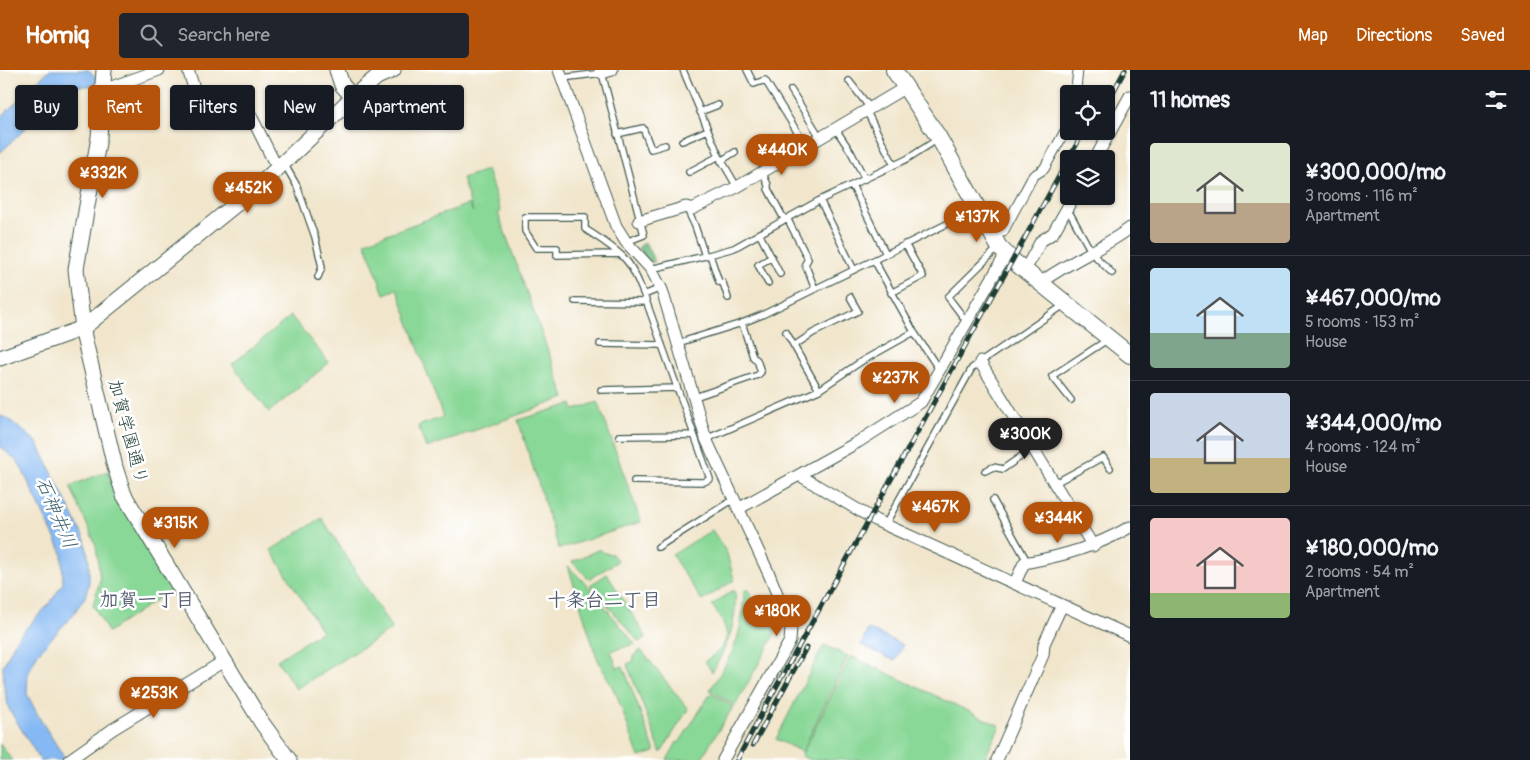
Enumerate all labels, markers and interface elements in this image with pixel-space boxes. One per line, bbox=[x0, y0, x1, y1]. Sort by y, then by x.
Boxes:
search box bbox=[119, 13, 469, 58]
text: Homiq bbox=[25, 21, 89, 50]
icon: search bbox=[137, 21, 165, 49]
text: Search here bbox=[177, 23, 270, 47]
text: Map bbox=[1298, 24, 1328, 47]
text: Directions bbox=[1356, 24, 1432, 47]
text: Saved bbox=[1460, 24, 1505, 47]
chip: Buy bbox=[15, 85, 78, 130]
chip: Rent bbox=[88, 85, 160, 130]
chip: Filters bbox=[170, 85, 255, 130]
chip: New bbox=[265, 85, 334, 130]
chip: Apartment bbox=[344, 85, 464, 130]
map controls bbox=[1060, 85, 1115, 205]
button: locate bbox=[1060, 85, 1115, 140]
icon: filters bbox=[1482, 86, 1510, 114]
text: 11 homes bbox=[1150, 87, 1230, 114]
pin: ¥440K bbox=[747, 134, 817, 176]
text: ¥440K bbox=[757, 140, 807, 160]
button: layers bbox=[1060, 150, 1115, 205]
pin: ¥332K bbox=[68, 156, 138, 199]
text: ¥300,000/mo bbox=[1305, 159, 1446, 186]
text: ¥332K bbox=[79, 163, 127, 183]
icon: home bbox=[1190, 163, 1250, 223]
pin: ¥452K bbox=[213, 172, 283, 214]
text: ¥452K bbox=[224, 178, 272, 198]
text: 3 rooms · 116 m² bbox=[1305, 186, 1418, 206]
pin: ¥137K bbox=[942, 200, 1012, 243]
text: Apartment bbox=[1305, 206, 1380, 226]
text: ¥137K bbox=[955, 207, 999, 227]
text: ¥467,000/mo bbox=[1305, 285, 1441, 312]
icon: home bbox=[1190, 288, 1250, 348]
text: 5 rooms · 153 m² bbox=[1305, 312, 1420, 332]
text: House bbox=[1305, 332, 1347, 352]
pin: ¥237K bbox=[860, 362, 930, 404]
text: ¥237K bbox=[872, 368, 918, 388]
street label: 加賀学園通り bbox=[103, 377, 153, 487]
text: ¥344,000/mo bbox=[1305, 410, 1441, 437]
icon: home bbox=[1190, 413, 1250, 473]
pin: ¥300K bbox=[990, 418, 1060, 460]
text: ¥300K bbox=[999, 424, 1051, 444]
text: 4 rooms · 124 m² bbox=[1305, 437, 1421, 457]
text: House bbox=[1305, 457, 1347, 477]
water label: 石神井川 bbox=[30, 473, 82, 553]
pin: ¥467K bbox=[900, 490, 970, 533]
text: ¥467K bbox=[911, 497, 959, 517]
pin: ¥344K bbox=[1023, 502, 1093, 544]
pin: ¥315K bbox=[140, 506, 210, 549]
text: ¥344K bbox=[1034, 508, 1082, 528]
text: ¥315K bbox=[153, 513, 197, 533]
text: ¥180,000/mo bbox=[1305, 535, 1439, 562]
icon: home bbox=[1190, 538, 1250, 598]
text: 2 rooms · 54 m² bbox=[1305, 562, 1414, 582]
text: Apartment bbox=[1305, 582, 1380, 602]
district label: 加賀一丁目 bbox=[99, 588, 195, 612]
district label: 十条台二丁目 bbox=[547, 588, 661, 612]
pin: ¥180K bbox=[742, 594, 812, 637]
text: ¥180K bbox=[754, 601, 800, 621]
pin: ¥253K bbox=[119, 676, 189, 719]
text: ¥253K bbox=[130, 683, 178, 703]

